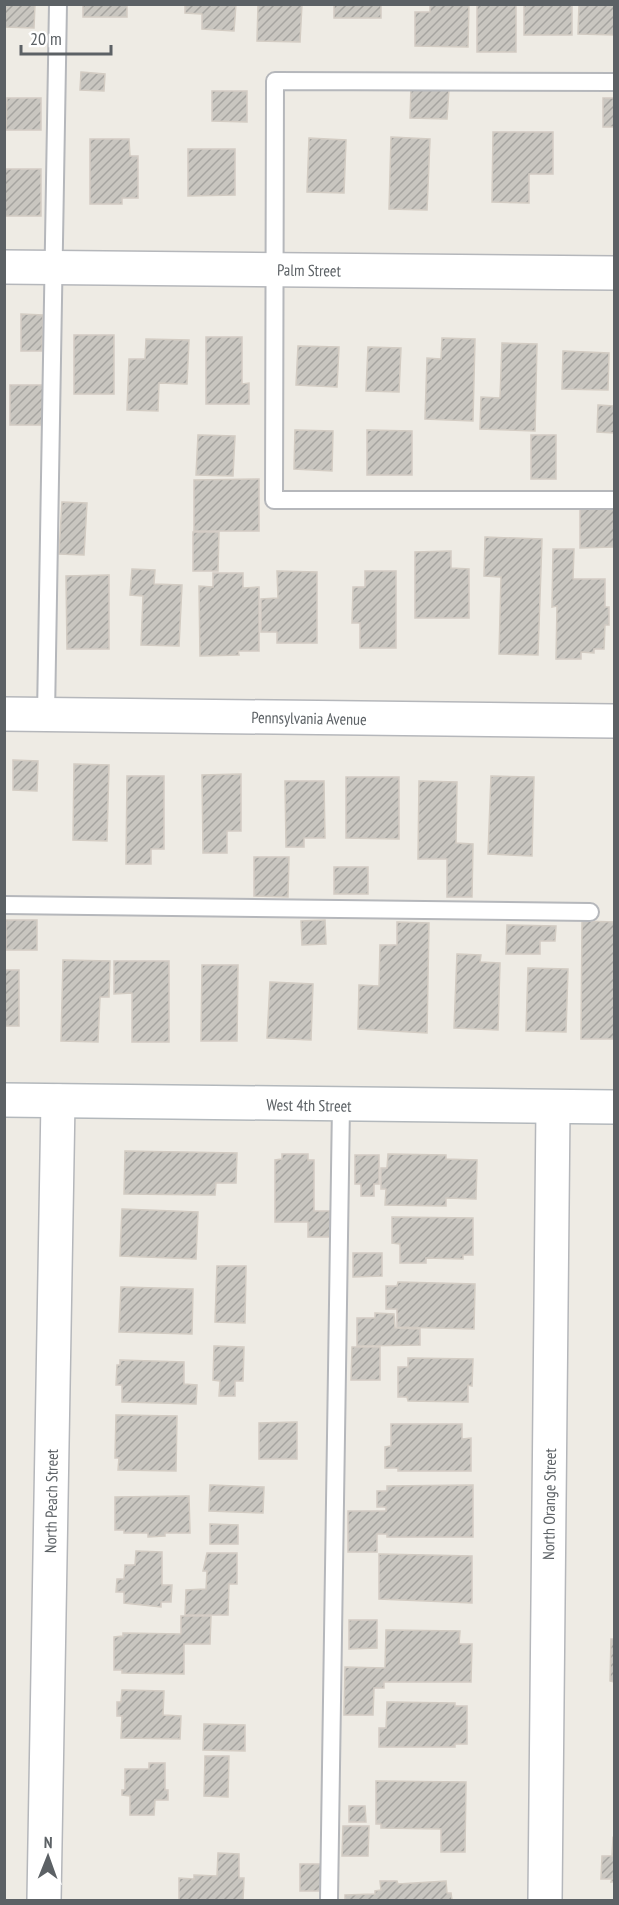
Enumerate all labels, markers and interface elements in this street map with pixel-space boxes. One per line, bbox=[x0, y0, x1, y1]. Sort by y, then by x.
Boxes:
scale bar bbox=[21, 18, 111, 56]
text: 20 m bbox=[30, 27, 62, 50]
street label: Palm Street bbox=[277, 259, 342, 281]
street label: Pennsylvania Avenue bbox=[251, 707, 367, 729]
street label: West 4th Street bbox=[266, 1094, 352, 1116]
street label: North Orange Street bbox=[538, 1447, 560, 1560]
street label: North Peach Street bbox=[40, 1448, 62, 1553]
north arrow bbox=[18, 1827, 78, 1887]
text: N bbox=[44, 1832, 53, 1852]

